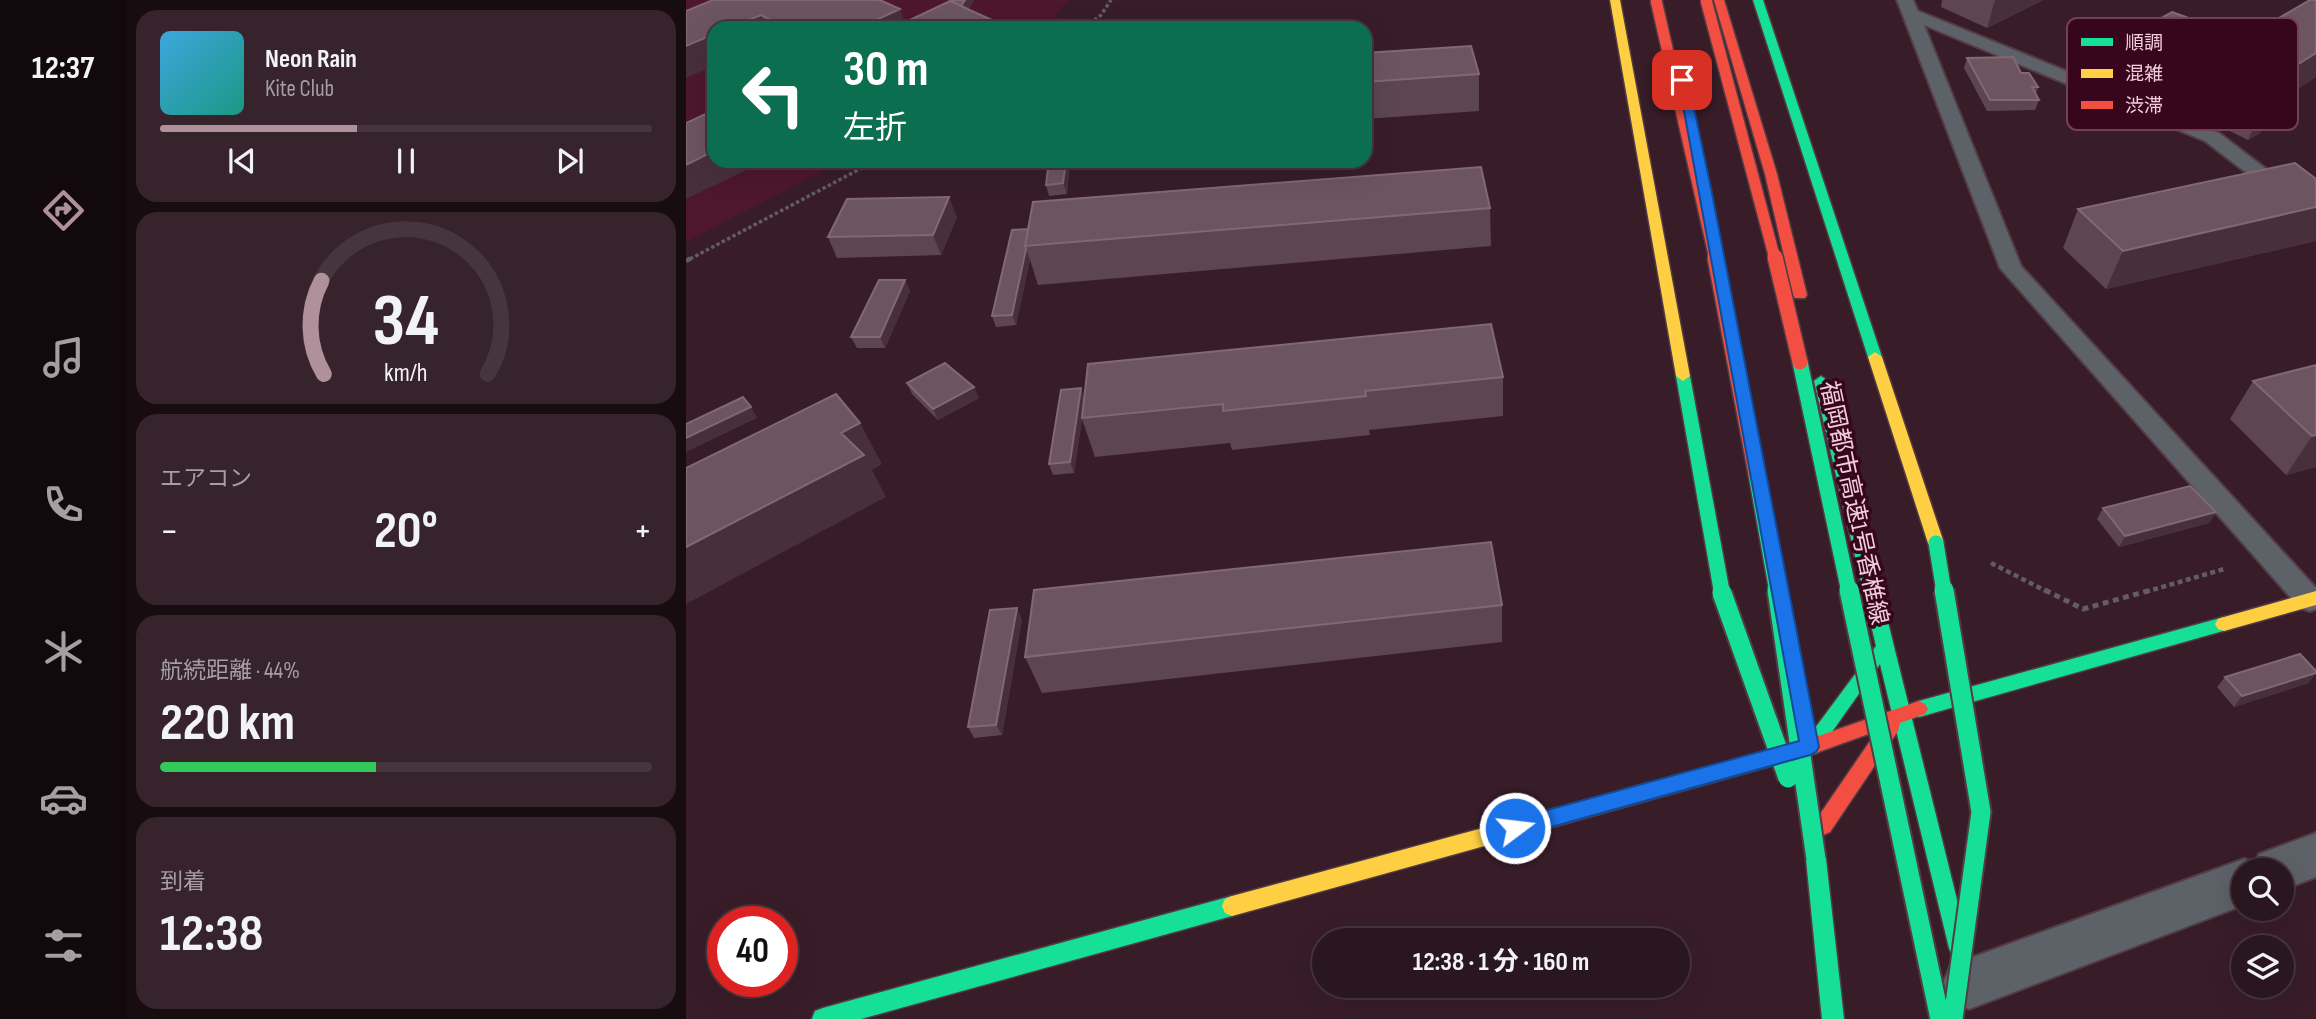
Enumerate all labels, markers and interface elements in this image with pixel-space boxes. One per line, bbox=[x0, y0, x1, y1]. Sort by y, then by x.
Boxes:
legend bbox=[2067, 18, 2298, 130]
text: 順調 bbox=[2125, 32, 2163, 55]
text: 30 m bbox=[843, 41, 928, 100]
text: Neon Rain bbox=[265, 44, 357, 75]
text: 12:37 bbox=[32, 49, 94, 88]
icon: left bbox=[728, 49, 819, 140]
pin bbox=[1652, 50, 1712, 110]
icon: arrive bbox=[1663, 61, 1701, 99]
text: 混雑 bbox=[2125, 63, 2163, 86]
text: Kite Club bbox=[265, 75, 334, 103]
text: 渋滞 bbox=[2125, 95, 2163, 118]
text: 左折 bbox=[843, 109, 907, 148]
icon: previous bbox=[223, 142, 261, 180]
icon: pause bbox=[387, 142, 425, 180]
icon: next bbox=[551, 142, 589, 180]
icon: directions bbox=[39, 186, 88, 235]
text: 34 bbox=[373, 278, 439, 366]
icon: music bbox=[39, 333, 88, 382]
text: km/h bbox=[384, 357, 428, 388]
street label: 福岡都市高速1号香椎線 bbox=[1814, 378, 1894, 628]
text: エアコン bbox=[160, 465, 252, 493]
icon: phone bbox=[39, 480, 88, 529]
text: 20° bbox=[374, 500, 438, 563]
text: − bbox=[160, 509, 179, 554]
text: + bbox=[633, 509, 652, 554]
icon: climate bbox=[39, 627, 88, 676]
text: 航続距離 · 44% bbox=[160, 657, 300, 685]
text: 220 km bbox=[160, 692, 295, 755]
icon: car bbox=[39, 774, 88, 823]
position arrow bbox=[1478, 791, 1552, 865]
map controls bbox=[2231, 858, 2294, 998]
button: search bbox=[2231, 858, 2294, 921]
text: 到着 bbox=[160, 868, 206, 896]
text: 12:38 bbox=[160, 903, 263, 966]
speed limit sign: 40 bbox=[707, 906, 798, 997]
icon: filters bbox=[39, 921, 88, 970]
button: layers bbox=[2231, 935, 2294, 998]
text: 12:38 · 1 分 · 160 m bbox=[1413, 947, 1589, 978]

